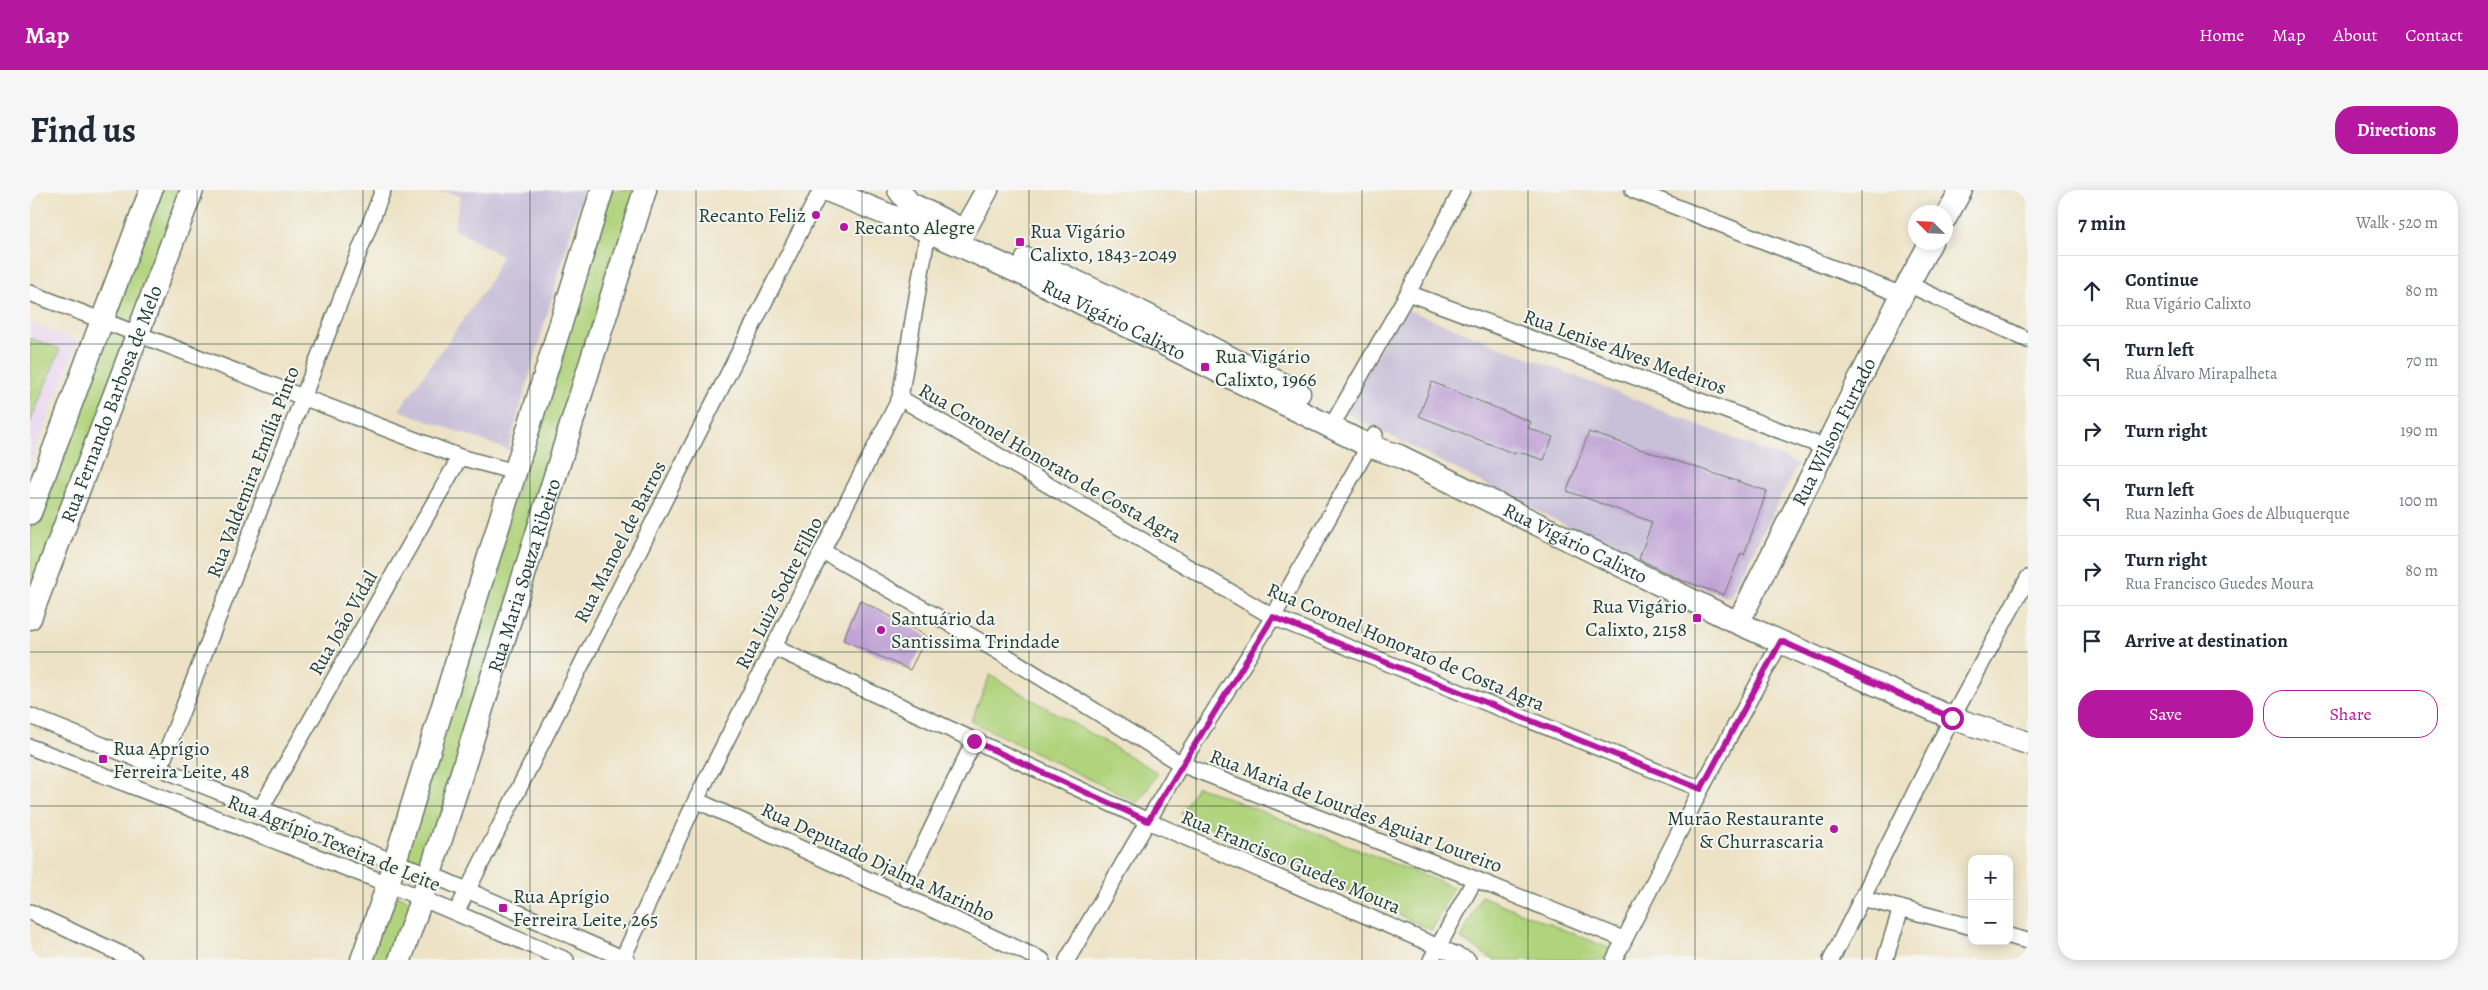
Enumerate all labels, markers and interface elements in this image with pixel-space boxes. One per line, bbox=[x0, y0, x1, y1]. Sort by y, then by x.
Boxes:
text: Map bbox=[25, 19, 69, 51]
text: Home bbox=[2199, 23, 2244, 47]
text: Map bbox=[2272, 23, 2305, 47]
text: About bbox=[2333, 23, 2377, 47]
text: Contact bbox=[2405, 23, 2463, 47]
text: Find us bbox=[30, 106, 136, 154]
button: Directions bbox=[2335, 106, 2458, 154]
place label: Recanto Feliz bbox=[698, 202, 806, 229]
north arrow bbox=[1908, 205, 1953, 250]
marker: Recanto Feliz bbox=[810, 209, 822, 221]
text: 7 min bbox=[2078, 209, 2126, 237]
text: Walk · 520 m bbox=[2356, 212, 2438, 234]
place label: Recanto Alegre bbox=[854, 214, 975, 241]
place label: Rua Vigário Calixto, 1843-2049 bbox=[1030, 218, 1177, 268]
marker: Recanto Alegre bbox=[838, 221, 850, 233]
marker: Rua Vigário Calixto, 1843-2049 bbox=[1014, 236, 1026, 248]
text: Continue bbox=[2125, 267, 2199, 293]
street label: Rua Vigário Calixto bbox=[1038, 272, 1191, 366]
icon: ahead bbox=[2078, 277, 2106, 305]
text: 80 m bbox=[2405, 280, 2438, 302]
street label: Rua Fernando Barbosa de Melo bbox=[54, 281, 168, 527]
text: Rua Vigário Calixto bbox=[2125, 293, 2251, 315]
street label: Rua Lenise Alves Medeiros bbox=[1520, 303, 1730, 401]
text: Turn left bbox=[2125, 337, 2194, 363]
place label: Rua Vigário Calixto, 1966 bbox=[1215, 343, 1316, 393]
icon: left bbox=[2078, 347, 2106, 375]
text: 70 m bbox=[2406, 350, 2438, 372]
street label: Rua Wilson Furtado bbox=[1785, 353, 1882, 510]
marker: Rua Vigário Calixto, 1966 bbox=[1199, 361, 1211, 373]
street label: Rua Valdemira Emília Pinto bbox=[200, 362, 306, 582]
text: Rua Álvaro Mirapalheta bbox=[2125, 363, 2278, 385]
street label: Rua Coronel Honorato de Costa Agra bbox=[914, 377, 1187, 550]
icon: right bbox=[2078, 417, 2106, 445]
text: Turn right bbox=[2125, 418, 2207, 444]
text: 190 m bbox=[2400, 420, 2438, 442]
street label: Rua Manoel de Barros bbox=[567, 456, 673, 628]
street label: Rua Maria Souza Ribeiro bbox=[481, 475, 567, 676]
text: Turn left bbox=[2125, 477, 2194, 503]
icon: left bbox=[2078, 487, 2106, 515]
text: 100 m bbox=[2399, 490, 2438, 512]
street label: Rua Vigário Calixto bbox=[1499, 496, 1652, 590]
text: Rua Nazinha Goes de Albuquerque bbox=[2125, 503, 2350, 525]
street label: Rua Luiz Sodre Filho bbox=[729, 512, 829, 674]
text: Turn right bbox=[2125, 547, 2207, 573]
icon: right bbox=[2078, 557, 2106, 585]
text: 80 m bbox=[2405, 560, 2438, 582]
street label: Rua João Vidal bbox=[302, 566, 384, 680]
text: Rua Francisco Guedes Moura bbox=[2125, 573, 2314, 595]
street label: Rua Coronel Honorato de Costa Agra bbox=[1263, 576, 1550, 718]
place label: Rua Vigário Calixto, 2158 bbox=[1585, 593, 1687, 643]
place label: Santuário da Santissima Trindade bbox=[891, 605, 1060, 655]
marker: Rua Vigário Calixto, 2158 bbox=[1691, 612, 1703, 624]
marker: Santuário da Santissima Trindade bbox=[875, 624, 887, 636]
icon: arrive bbox=[2078, 627, 2106, 655]
text: Arrive at destination bbox=[2125, 628, 2288, 654]
button: Save bbox=[2078, 690, 2253, 738]
button: Share bbox=[2263, 690, 2438, 738]
route start bbox=[1941, 707, 1964, 730]
route end bbox=[963, 730, 986, 753]
place label: Rua Aprígio Ferreira Leite, 48 bbox=[113, 735, 250, 785]
street label: Rua Maria de Lourdes Aguiar Loureiro bbox=[1206, 743, 1506, 879]
marker: Rua Aprígio Ferreira Leite, 48 bbox=[97, 753, 109, 765]
street label: Rua Agrípio Texeira de Leite bbox=[223, 788, 445, 898]
street label: Rua Deputado Djalma Marinho bbox=[757, 796, 999, 928]
street label: Rua Francisco Guedes Moura bbox=[1177, 803, 1406, 921]
place label: Murão Restaurante & Churrascaria bbox=[1667, 805, 1825, 855]
marker: Murão Restaurante & Churrascaria bbox=[1828, 823, 1840, 835]
map controls bbox=[1968, 855, 2013, 945]
button: + bbox=[1968, 855, 2013, 900]
place label: Rua Aprígio Ferreira Leite, 265 bbox=[513, 883, 658, 933]
button: − bbox=[1968, 900, 2013, 945]
marker: Rua Aprígio Ferreira Leite, 265 bbox=[497, 902, 509, 914]

